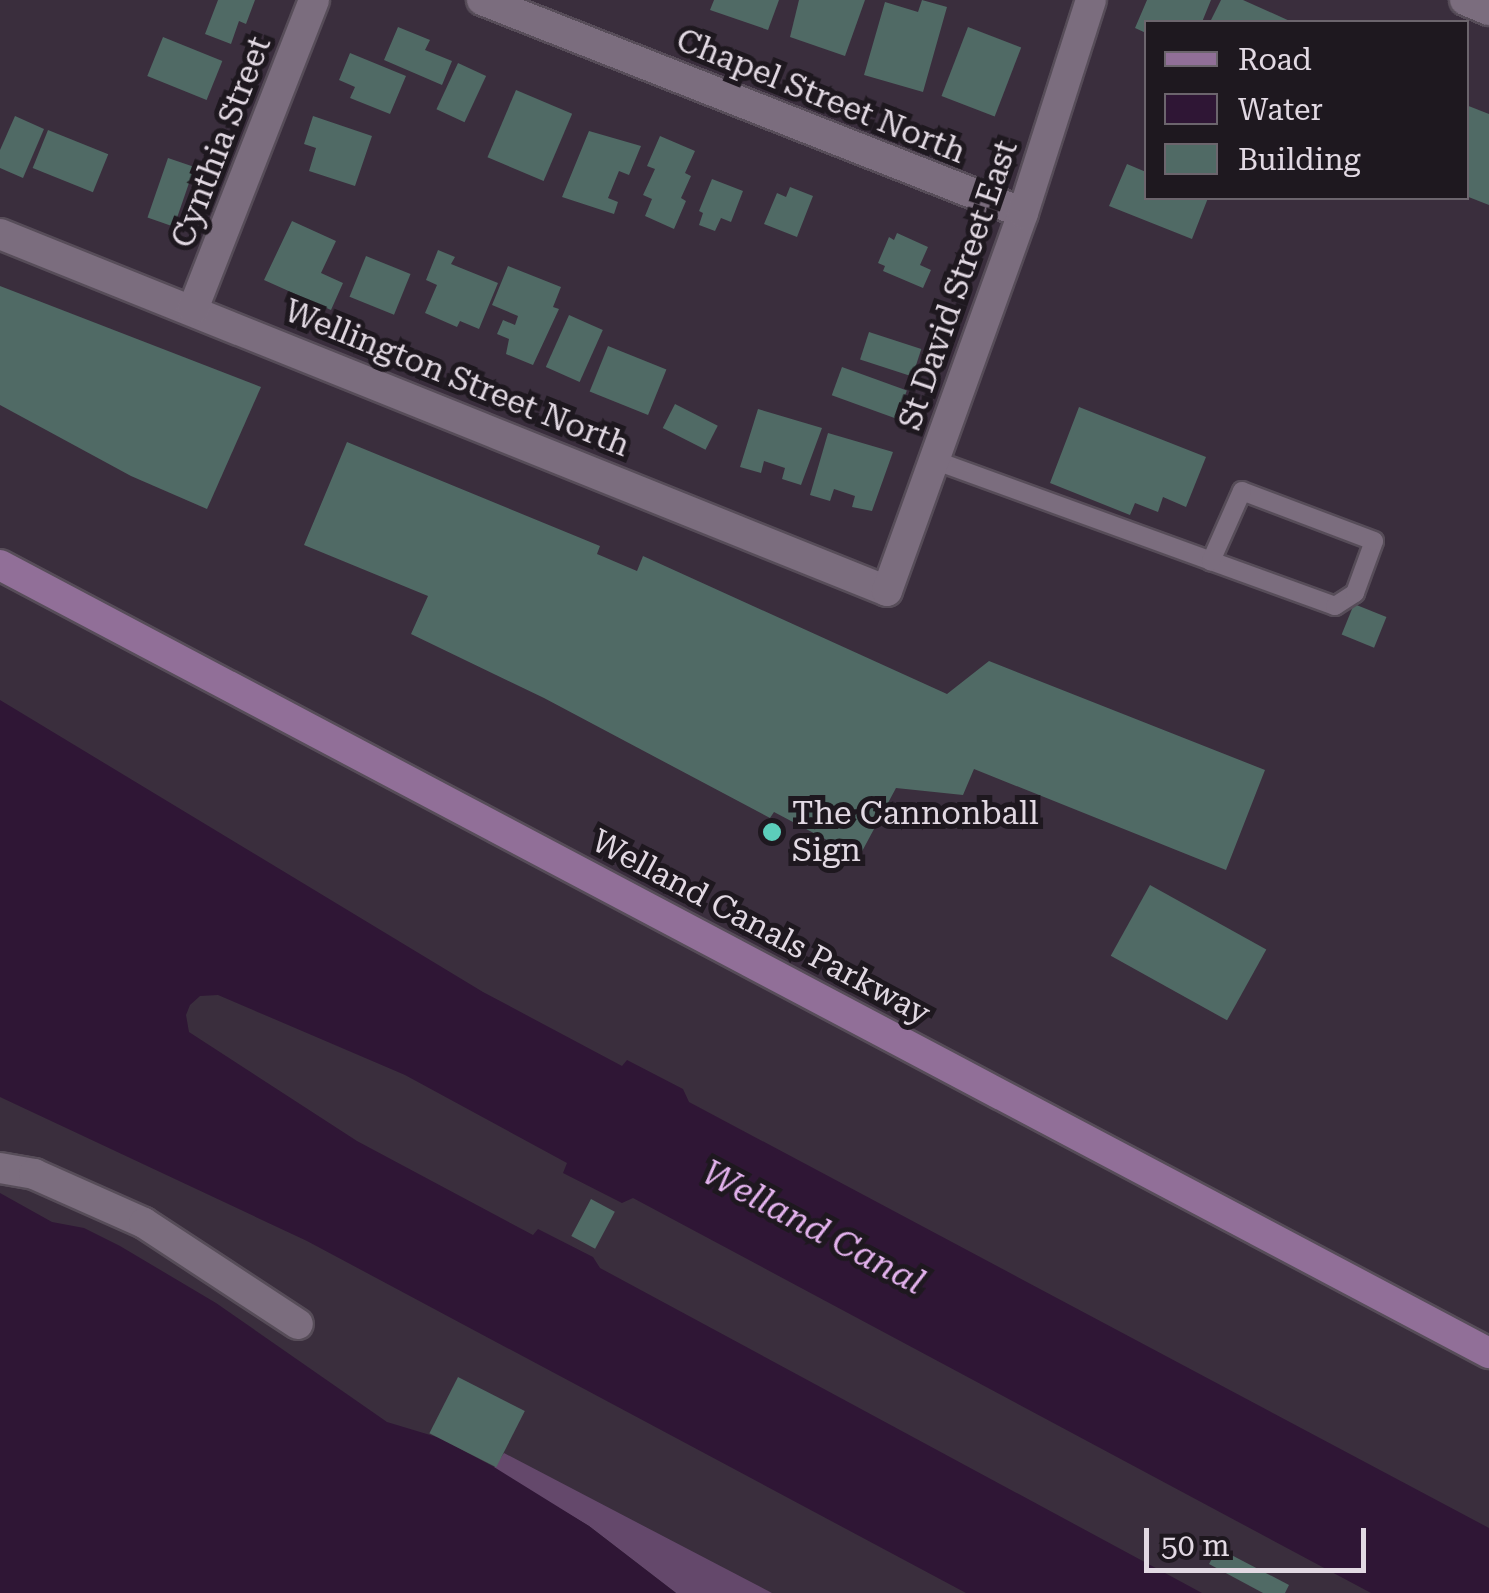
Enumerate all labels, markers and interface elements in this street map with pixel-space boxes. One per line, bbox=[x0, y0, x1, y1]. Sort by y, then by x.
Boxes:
street label: Chapel Street North bbox=[671, 20, 971, 172]
legend bbox=[1144, 20, 1469, 200]
street label: Cynthia Street bbox=[163, 31, 279, 253]
text: Road bbox=[1238, 42, 1312, 77]
text: Water bbox=[1238, 92, 1323, 127]
street label: St David Street East bbox=[890, 135, 1026, 435]
text: Building bbox=[1238, 142, 1361, 177]
street label: Wellington Street North bbox=[279, 291, 635, 465]
place label: The Cannonball Sign bbox=[792, 795, 1039, 870]
street label: Welland Canals Parkway bbox=[585, 821, 937, 1033]
marker: The Cannonball Sign bbox=[761, 821, 783, 843]
water label: Welland Canal bbox=[695, 1152, 931, 1304]
scale bar bbox=[1149, 1508, 1372, 1570]
text: 50 m bbox=[1161, 1528, 1230, 1563]

